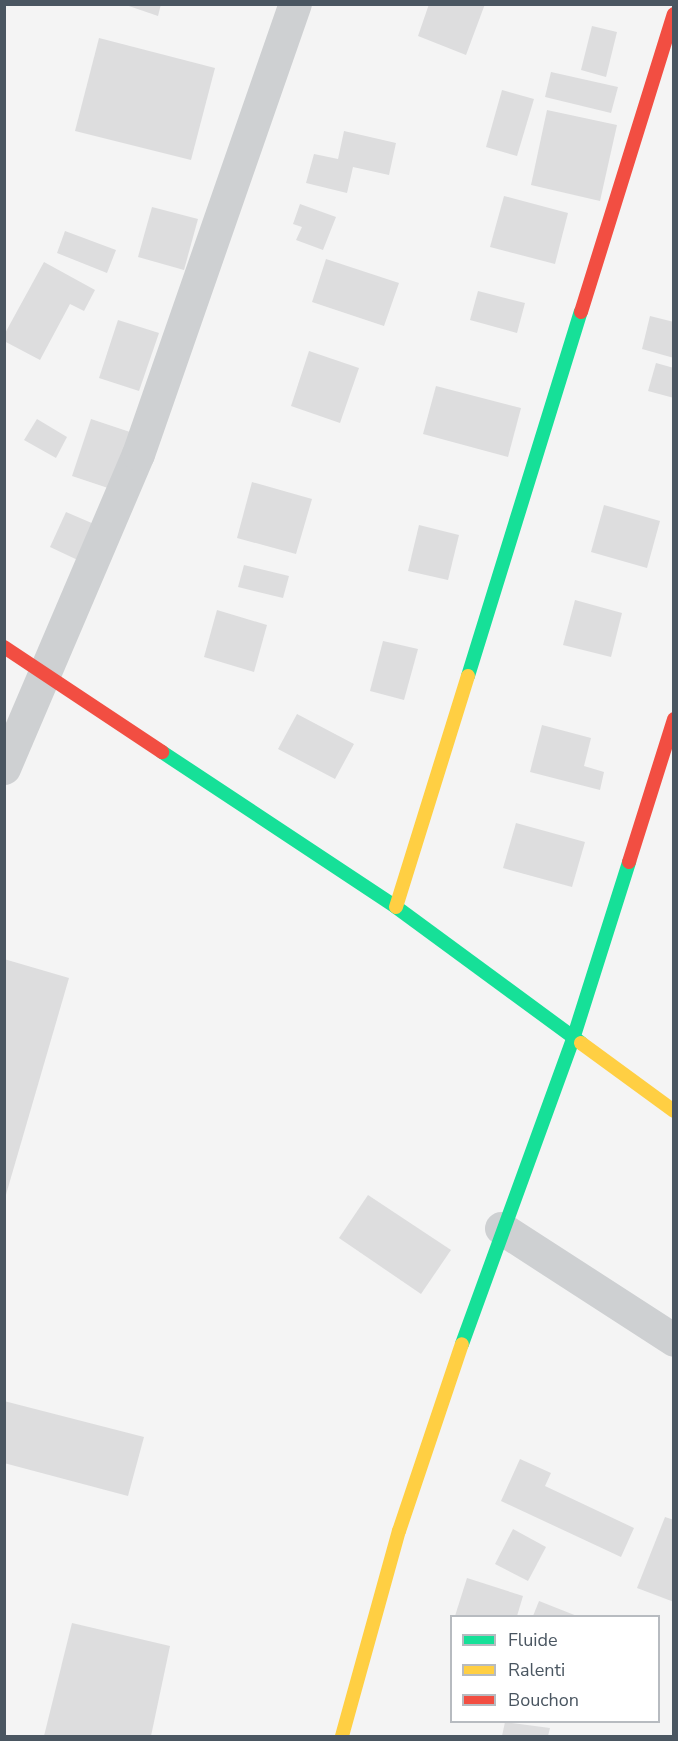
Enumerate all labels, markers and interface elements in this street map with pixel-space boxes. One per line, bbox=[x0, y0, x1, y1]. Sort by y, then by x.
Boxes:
legend bbox=[450, 1615, 660, 1723]
text: Fluide bbox=[508, 1628, 558, 1652]
text: Ralenti bbox=[508, 1658, 565, 1682]
text: Bouchon bbox=[508, 1688, 579, 1712]

